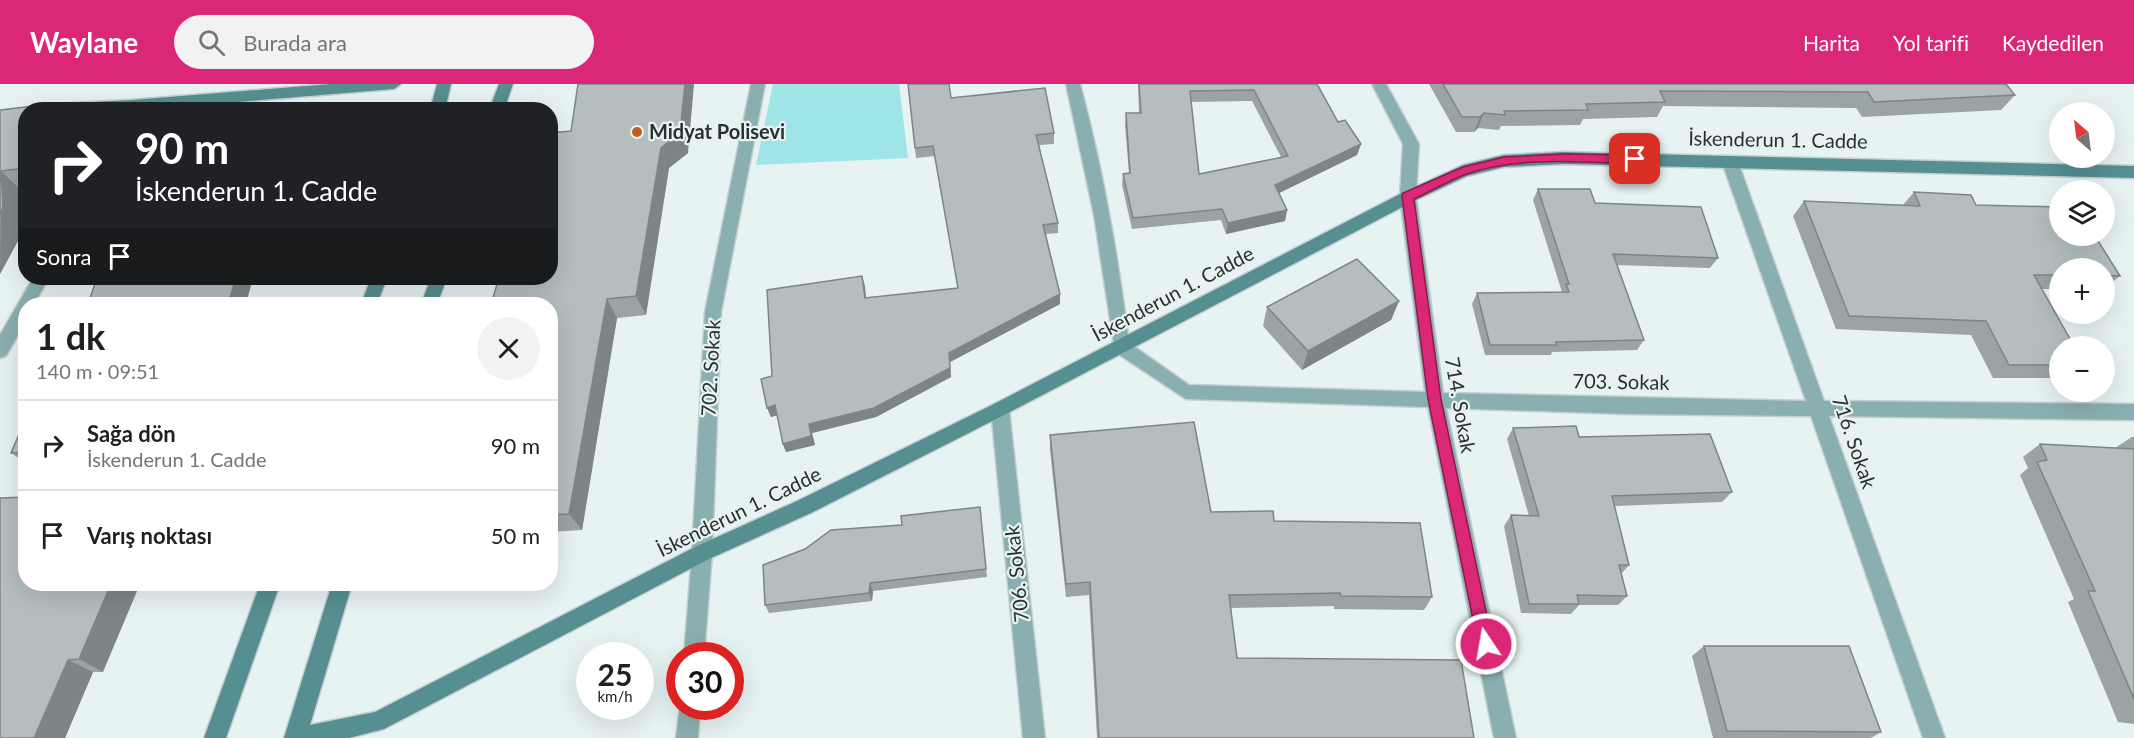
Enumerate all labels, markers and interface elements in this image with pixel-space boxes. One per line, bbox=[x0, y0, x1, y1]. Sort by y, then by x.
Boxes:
search box bbox=[174, 15, 594, 69]
text: Waylane bbox=[30, 25, 138, 59]
icon: search bbox=[195, 26, 228, 59]
text: Burada ara bbox=[243, 29, 347, 56]
text: Harita bbox=[1803, 30, 1860, 55]
text: Yol tarifi bbox=[1893, 30, 1969, 55]
text: Kaydedilen bbox=[2002, 30, 2104, 55]
north arrow bbox=[2049, 102, 2115, 168]
map controls bbox=[2049, 102, 2115, 402]
place label: Midyat Polisevi bbox=[649, 119, 785, 143]
text: 90 m bbox=[135, 123, 229, 173]
marker: Midyat Polisevi bbox=[630, 125, 644, 139]
street label: İskenderun 1. Cadde bbox=[1688, 125, 1868, 153]
icon: right bbox=[36, 126, 114, 204]
pin bbox=[1609, 133, 1660, 184]
icon: arrive bbox=[1618, 142, 1651, 175]
text: İskenderun 1. Cadde bbox=[135, 174, 377, 207]
button: layers bbox=[2049, 180, 2115, 246]
icon: arrive bbox=[103, 240, 136, 273]
street label: İskenderun 1. Cadde bbox=[1088, 240, 1257, 346]
text: Sonra bbox=[36, 243, 91, 270]
button: + bbox=[2049, 258, 2115, 324]
text: 1 dk bbox=[36, 314, 105, 358]
button: close bbox=[477, 317, 540, 380]
street label: 702. Sokak bbox=[695, 318, 725, 417]
button: − bbox=[2049, 336, 2115, 402]
street label: 714. Sokak bbox=[1441, 355, 1481, 456]
text: 140 m · 09:51 bbox=[36, 359, 159, 383]
street label: 703. Sokak bbox=[1572, 368, 1671, 394]
street label: 716. Sokak bbox=[1828, 392, 1882, 492]
text: Sağa dön bbox=[87, 420, 176, 447]
icon: right bbox=[36, 429, 69, 462]
text: 90 m bbox=[491, 432, 540, 459]
text: İskenderun 1. Cadde bbox=[87, 447, 266, 471]
street label: İskenderun 1. Cadde bbox=[653, 461, 824, 561]
icon: arrive bbox=[36, 519, 69, 552]
text: Varış noktası bbox=[87, 522, 212, 549]
text: 50 m bbox=[491, 522, 540, 549]
street label: 706. Sokak bbox=[999, 524, 1033, 624]
position arrow bbox=[1454, 612, 1518, 676]
speed limit sign: 30 bbox=[666, 642, 744, 720]
text: 25 bbox=[598, 656, 632, 692]
text: km/h bbox=[597, 687, 633, 705]

